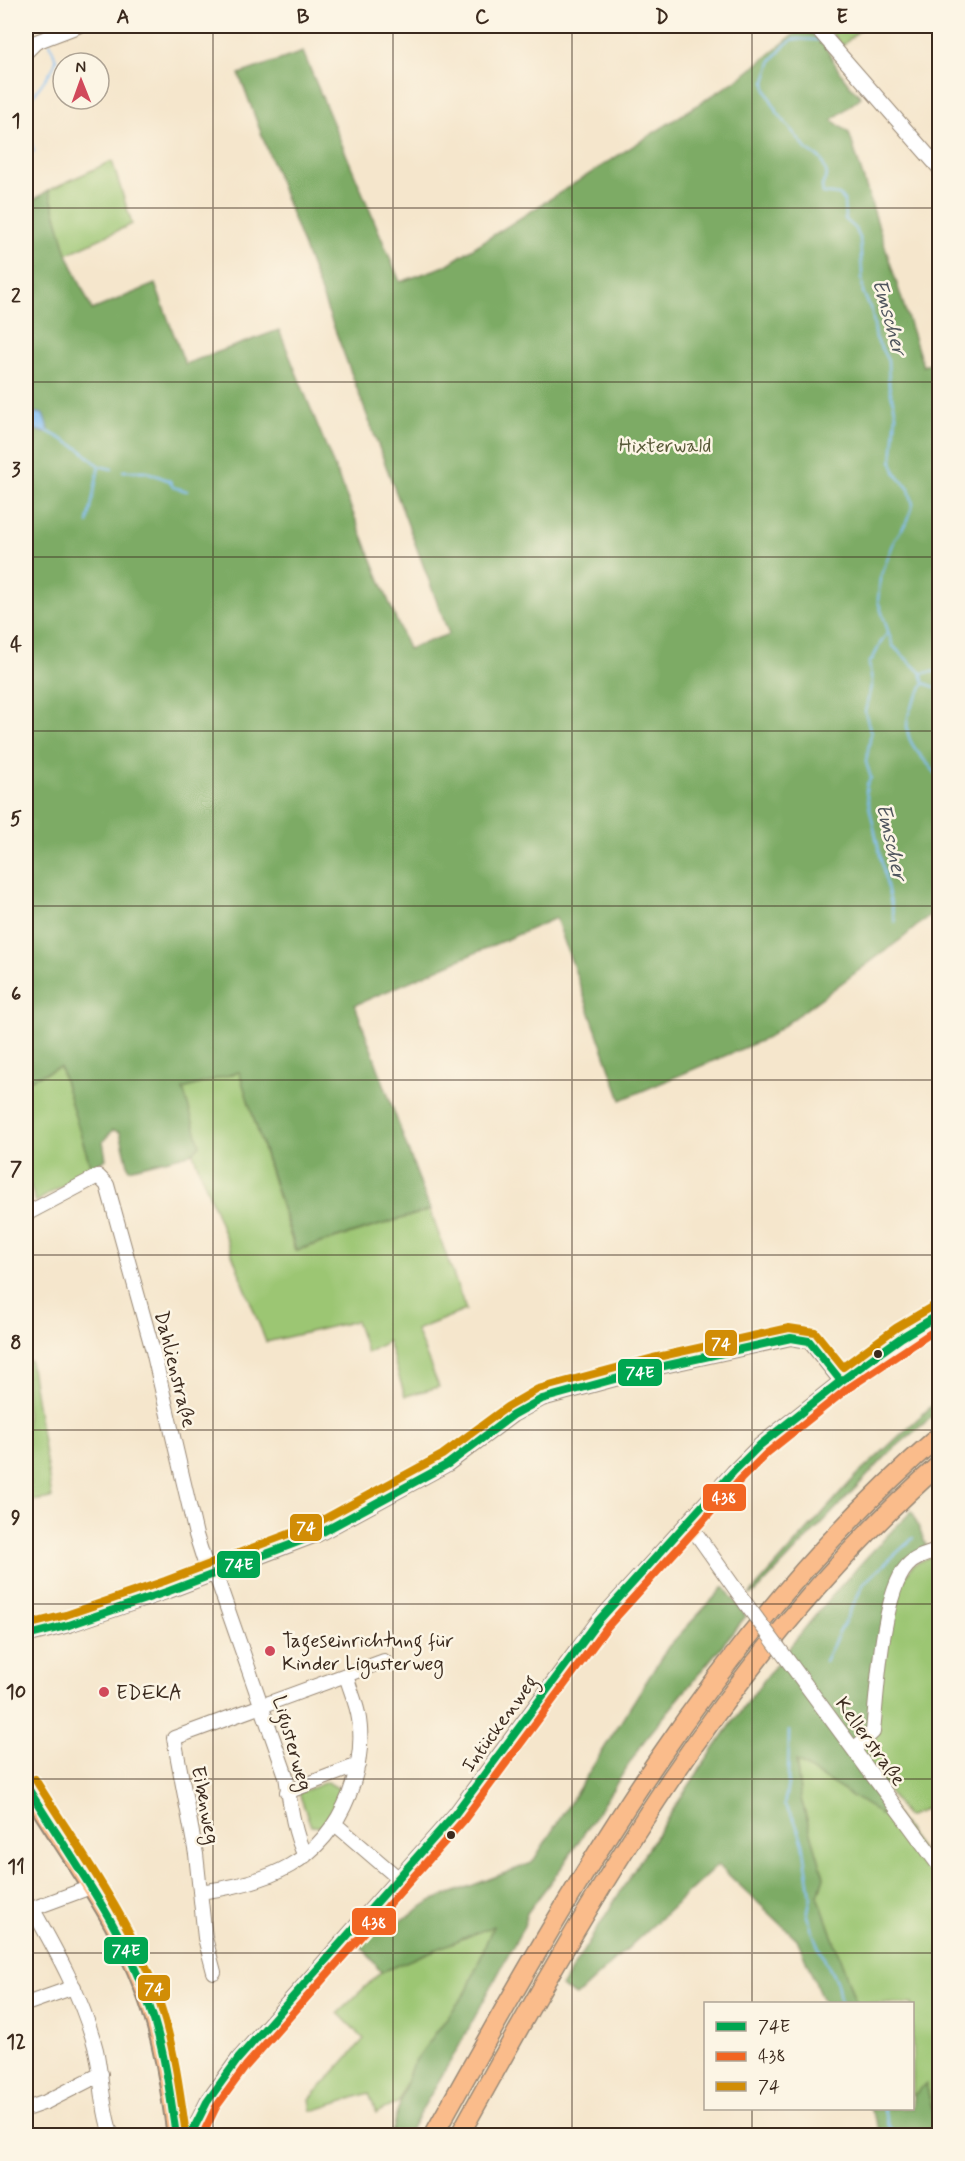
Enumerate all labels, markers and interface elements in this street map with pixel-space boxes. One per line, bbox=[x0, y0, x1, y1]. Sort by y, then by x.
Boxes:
text: A bbox=[116, 4, 130, 31]
text: B bbox=[297, 4, 310, 31]
text: C bbox=[475, 4, 490, 31]
text: D bbox=[655, 4, 669, 31]
text: E bbox=[836, 4, 848, 31]
north arrow bbox=[51, 51, 111, 111]
text: N bbox=[75, 57, 86, 78]
text: 1 bbox=[12, 108, 20, 135]
water label: Emscher bbox=[865, 276, 914, 361]
text: 2 bbox=[11, 283, 21, 310]
park label: Hixterwald bbox=[619, 433, 711, 460]
text: 3 bbox=[11, 457, 21, 484]
text: 4 bbox=[10, 632, 22, 659]
water label: Emscher bbox=[869, 801, 914, 886]
text: 5 bbox=[10, 806, 22, 833]
text: 6 bbox=[11, 981, 21, 1008]
text: 7 bbox=[10, 1156, 22, 1183]
street label: Dahlienstraße bbox=[147, 1308, 202, 1431]
line badge: 74 bbox=[704, 1329, 738, 1357]
text: 8 bbox=[10, 1330, 22, 1357]
text: 74 bbox=[711, 1334, 731, 1355]
unlabelled marker bbox=[872, 1348, 884, 1360]
line badge: 74E bbox=[617, 1358, 663, 1387]
text: 74E bbox=[626, 1363, 655, 1384]
line badge: 438 bbox=[702, 1483, 747, 1512]
text: 438 bbox=[712, 1488, 736, 1509]
text: 9 bbox=[11, 1505, 21, 1532]
line badge: 74 bbox=[289, 1513, 323, 1542]
text: 74 bbox=[296, 1518, 316, 1539]
line badge: 74E bbox=[216, 1550, 261, 1579]
text: 74E bbox=[225, 1555, 254, 1576]
place label: Tageseinrichtung für Kinder Ligusterweg bbox=[282, 1628, 454, 1679]
marker: Tageseinrichtung für Kinder Ligusterweg bbox=[263, 1644, 277, 1658]
street label: Intückenweg bbox=[456, 1670, 546, 1779]
text: 10 bbox=[6, 1679, 26, 1706]
place label: EDEKA bbox=[116, 1680, 182, 1707]
marker: EDEKA bbox=[97, 1685, 111, 1699]
street label: Kellerstraße bbox=[828, 1692, 911, 1792]
street label: Ligusterweg bbox=[263, 1693, 318, 1795]
street label: Eibenweg bbox=[183, 1764, 225, 1847]
unlabelled marker bbox=[445, 1829, 457, 1841]
text: 11 bbox=[7, 1854, 25, 1881]
line badge: 438 bbox=[351, 1907, 397, 1936]
text: 438 bbox=[362, 1913, 386, 1934]
line badge: 74E bbox=[103, 1936, 149, 1965]
text: 74E bbox=[112, 1941, 141, 1962]
line badge: 74 bbox=[137, 1974, 171, 2002]
text: 74 bbox=[144, 1979, 164, 2000]
legend bbox=[704, 2002, 914, 2110]
text: 74E bbox=[758, 2015, 790, 2039]
text: 12 bbox=[6, 2029, 26, 2056]
text: 438 bbox=[758, 2045, 786, 2069]
text: 74 bbox=[758, 2075, 780, 2099]

